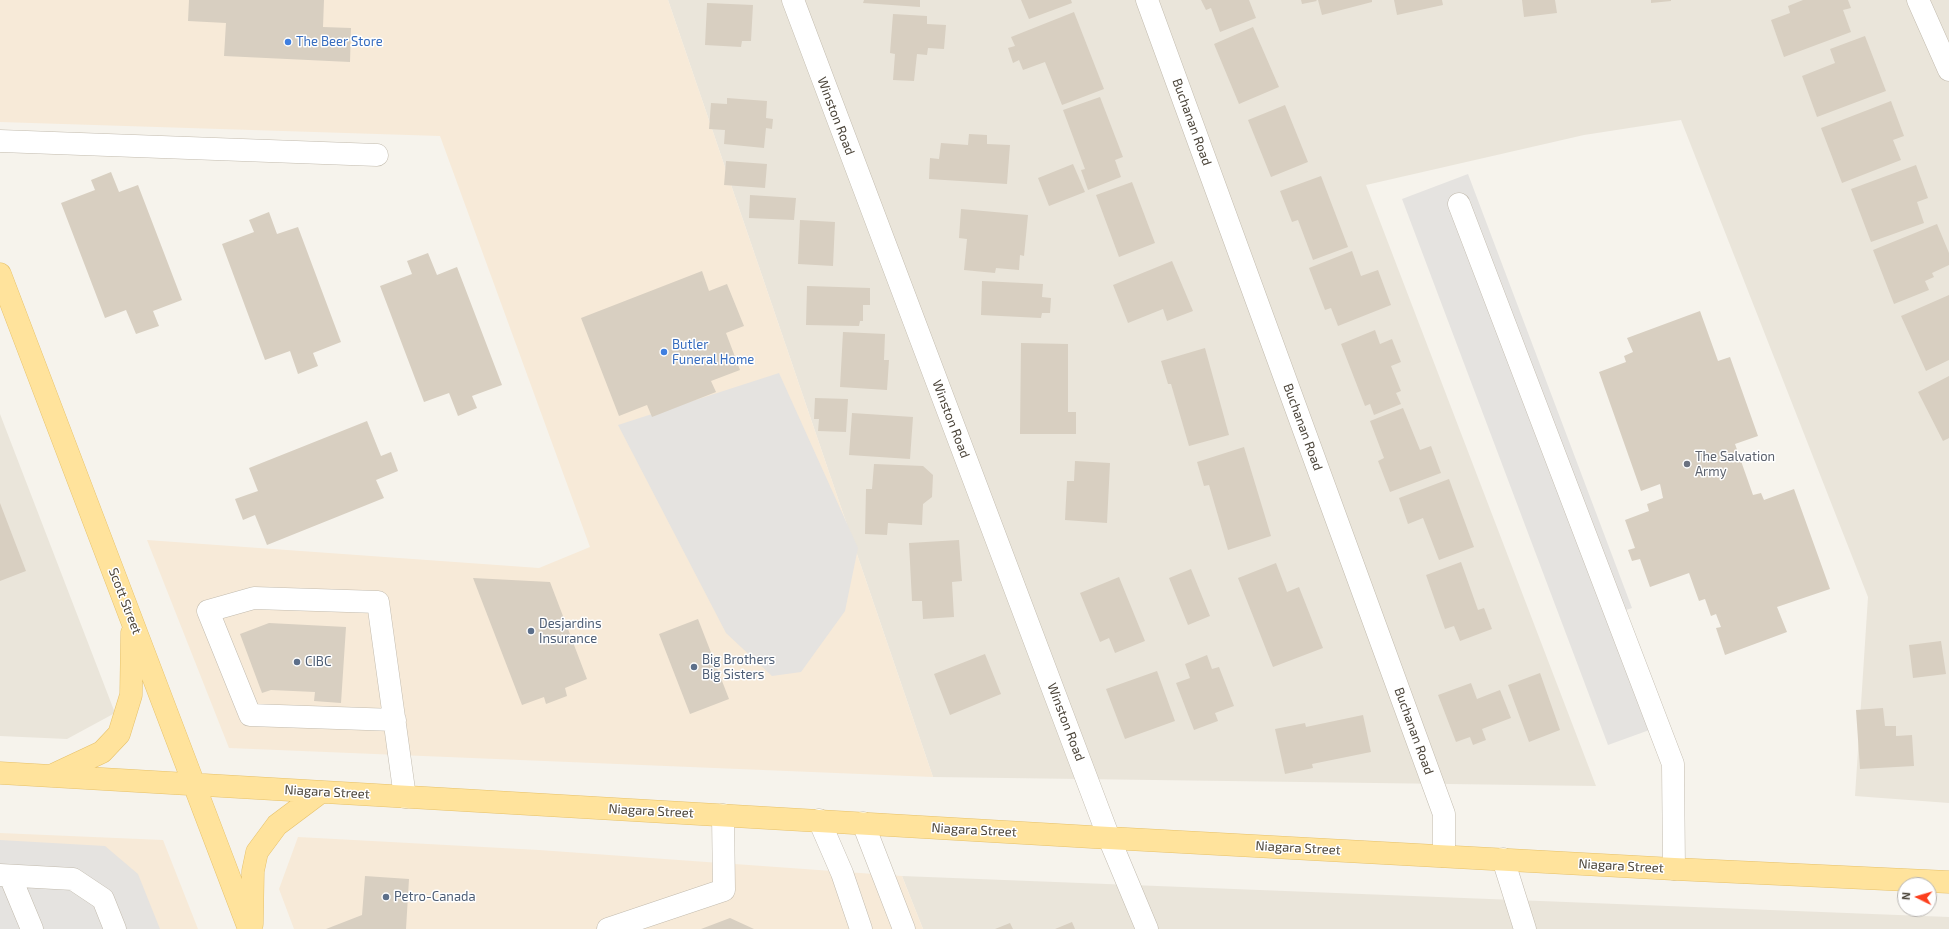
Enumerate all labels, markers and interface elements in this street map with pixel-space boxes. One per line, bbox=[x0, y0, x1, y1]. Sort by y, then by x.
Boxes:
place label: The Beer Store bbox=[296, 34, 383, 50]
marker: The Beer Store bbox=[283, 37, 293, 47]
street label: Winston Road bbox=[814, 75, 858, 157]
street label: Buchanan Road bbox=[1169, 76, 1215, 168]
place label: Butler Funeral Home bbox=[672, 337, 754, 368]
marker: Butler Funeral Home bbox=[659, 347, 669, 357]
street label: Winston Road bbox=[929, 378, 973, 460]
street label: Buchanan Road bbox=[1280, 381, 1326, 473]
place label: The Salvation Army bbox=[1695, 449, 1775, 480]
marker: The Salvation Army bbox=[1682, 459, 1692, 469]
street label: Scott Street bbox=[105, 566, 145, 636]
place label: Desjardins Insurance bbox=[539, 616, 602, 647]
marker: Desjardins Insurance bbox=[526, 626, 536, 636]
place label: Big Brothers Big Sisters bbox=[702, 652, 775, 683]
place label: CIBC bbox=[305, 654, 331, 670]
marker: CIBC bbox=[292, 657, 302, 667]
marker: Big Brothers Big Sisters bbox=[689, 662, 699, 672]
street label: Winston Road bbox=[1044, 681, 1088, 763]
street label: Buchanan Road bbox=[1391, 685, 1437, 777]
street label: Niagara Street bbox=[284, 782, 370, 802]
street label: Niagara Street bbox=[608, 801, 694, 821]
street label: Niagara Street bbox=[931, 820, 1017, 840]
street label: Niagara Street bbox=[1255, 838, 1341, 858]
street label: Niagara Street bbox=[1578, 856, 1664, 876]
north arrow bbox=[1897, 877, 1937, 917]
place label: Petro-Canada bbox=[394, 889, 476, 905]
text: N bbox=[1899, 891, 1912, 901]
marker: Petro-Canada bbox=[381, 892, 391, 902]

